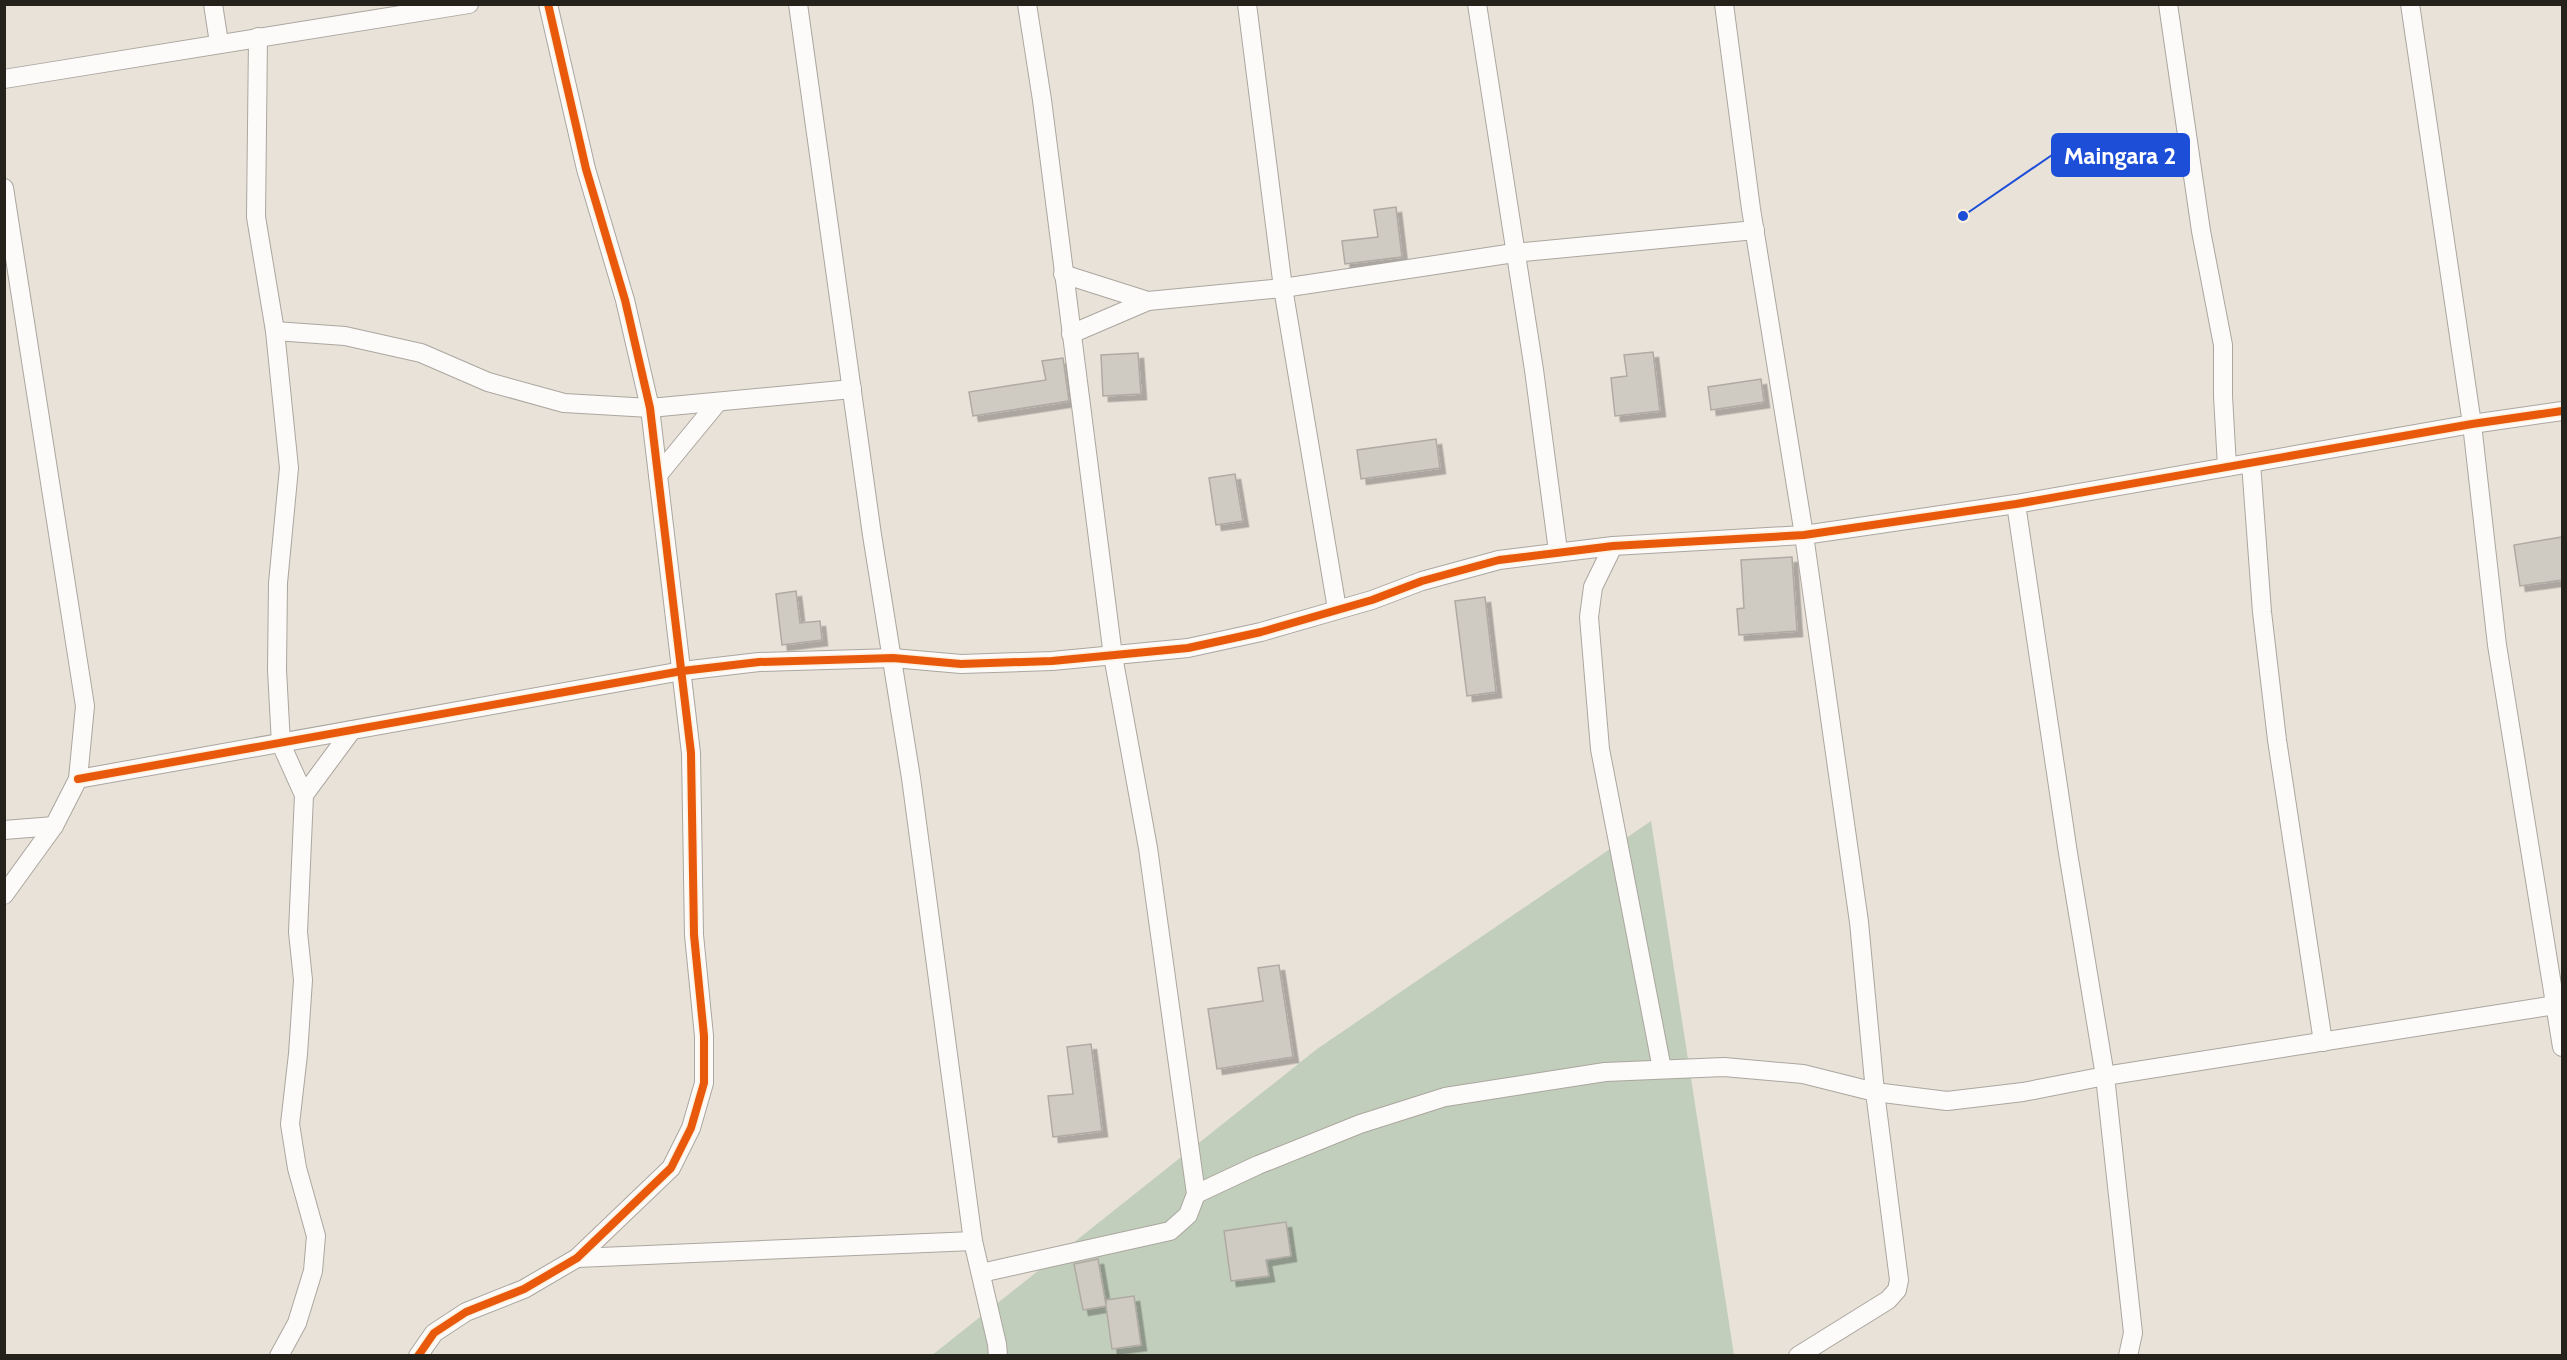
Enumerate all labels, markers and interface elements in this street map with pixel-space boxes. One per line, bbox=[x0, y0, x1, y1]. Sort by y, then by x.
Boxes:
callout: Maingara 2 bbox=[2052, 134, 2189, 176]
text: Maingara 2 bbox=[2064, 141, 2176, 170]

